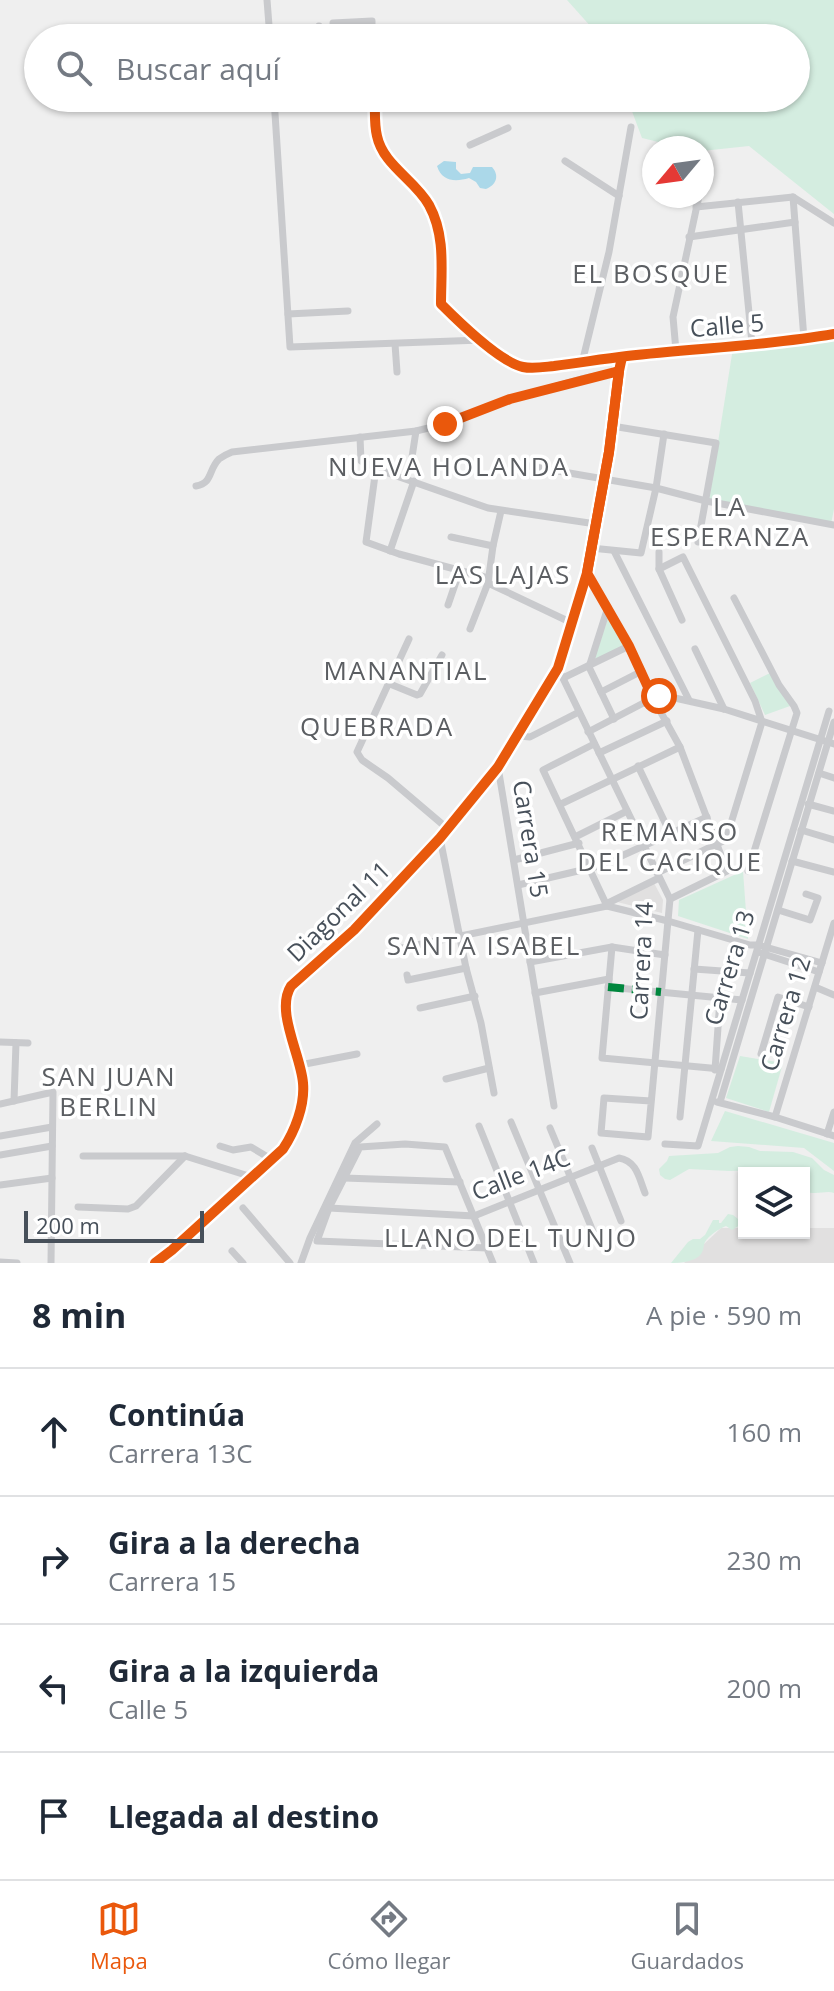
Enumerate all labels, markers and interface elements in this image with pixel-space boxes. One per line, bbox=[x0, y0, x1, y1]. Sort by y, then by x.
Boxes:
search box bbox=[24, 24, 810, 112]
icon: search bbox=[52, 46, 96, 90]
text: Buscar aquí bbox=[116, 48, 280, 89]
north arrow bbox=[642, 136, 714, 208]
district label: EL BOSQUE bbox=[572, 255, 730, 291]
street label: Calle 5 bbox=[689, 305, 765, 344]
route end bbox=[427, 406, 463, 442]
district label: NUEVA HOLANDA bbox=[328, 448, 570, 484]
district label: LA ESPERANZA bbox=[650, 488, 810, 554]
district label: LAS LAJAS bbox=[435, 556, 571, 592]
district label: MANANTIAL bbox=[323, 652, 489, 688]
route start bbox=[641, 678, 677, 714]
district label: QUEBRADA bbox=[300, 708, 454, 744]
street label: Carrera 15 bbox=[506, 778, 557, 900]
district label: REMANSO DEL CACIQUE bbox=[577, 813, 763, 879]
street label: Diagonal 11 bbox=[279, 853, 397, 969]
street label: Carrera 14 bbox=[621, 901, 660, 1021]
street label: Carrera 13 bbox=[695, 906, 762, 1029]
district label: SANTA ISABEL bbox=[387, 927, 581, 963]
street label: Carrera 12 bbox=[751, 952, 818, 1075]
district label: SAN JUAN BERLIN bbox=[42, 1058, 176, 1124]
street label: Calle 14C bbox=[467, 1140, 574, 1207]
map controls bbox=[738, 1167, 810, 1239]
button: layers bbox=[738, 1167, 810, 1239]
scale bar bbox=[24, 1207, 204, 1243]
text: 200 m bbox=[36, 1210, 100, 1240]
district label: LLANO DEL TUNJO bbox=[384, 1219, 638, 1255]
text: 8 min bbox=[32, 1292, 126, 1338]
text: A pie · 590 m bbox=[646, 1297, 802, 1333]
text: Continúa bbox=[108, 1394, 245, 1435]
icon: ahead bbox=[32, 1410, 76, 1454]
text: 160 m bbox=[727, 1414, 802, 1450]
text: Carrera 13C bbox=[108, 1435, 253, 1471]
text: Gira a la derecha bbox=[108, 1522, 361, 1563]
icon: right bbox=[32, 1538, 76, 1582]
text: 230 m bbox=[727, 1542, 802, 1578]
text: Carrera 15 bbox=[108, 1563, 236, 1599]
text: Gira a la izquierda bbox=[108, 1650, 380, 1691]
icon: left bbox=[32, 1666, 76, 1710]
text: 200 m bbox=[727, 1670, 802, 1706]
text: Calle 5 bbox=[108, 1691, 188, 1727]
icon: arrive bbox=[32, 1794, 76, 1838]
text: Llegada al destino bbox=[108, 1796, 379, 1837]
tab: Mapa bbox=[90, 1897, 148, 1975]
tab: Cómo llegar bbox=[328, 1897, 451, 1975]
tab: Guardados bbox=[630, 1897, 744, 1975]

